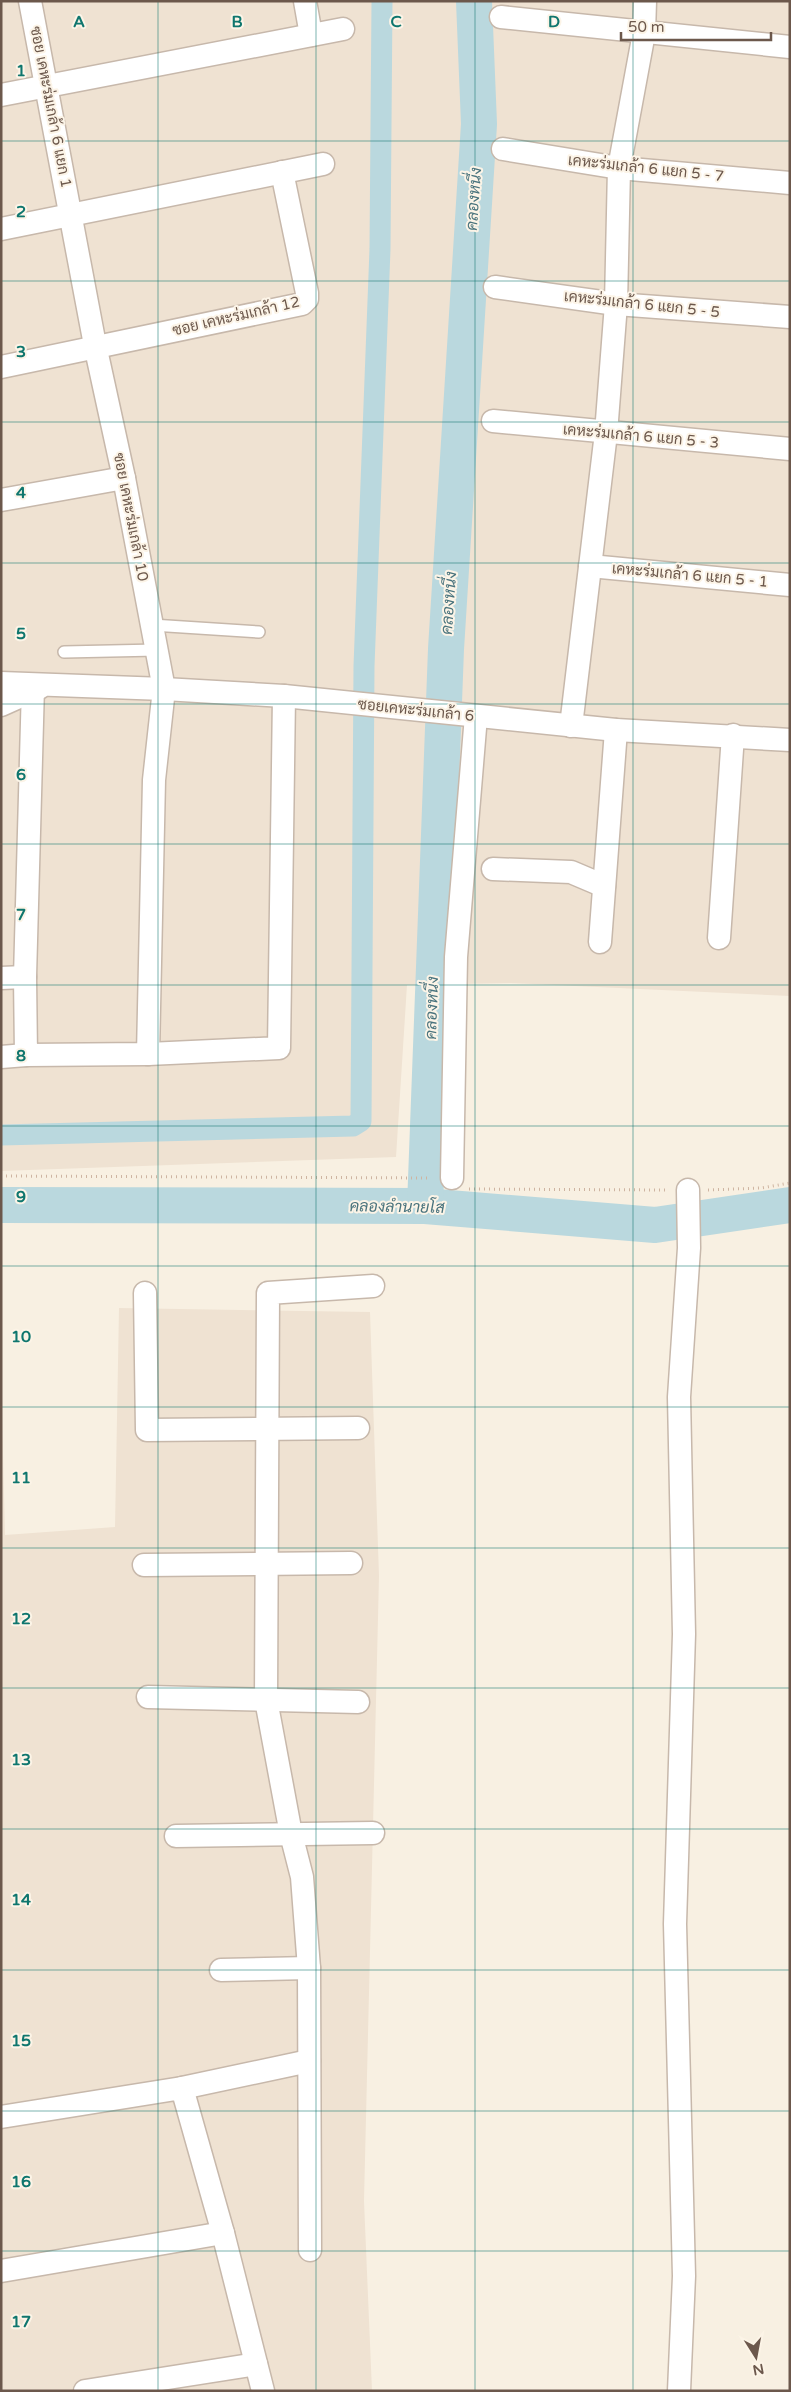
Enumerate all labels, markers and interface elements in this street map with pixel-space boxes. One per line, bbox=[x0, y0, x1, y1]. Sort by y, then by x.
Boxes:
scale bar bbox=[621, 10, 771, 42]
text: A bbox=[73, 12, 85, 32]
text: B bbox=[231, 12, 243, 32]
text: C bbox=[390, 12, 402, 32]
text: D bbox=[548, 12, 560, 32]
text: 50 m bbox=[628, 18, 665, 36]
street label: ซอย เคหะร่มเกล้า 6 แยก 1 bbox=[27, 25, 76, 189]
text: 1 bbox=[16, 61, 26, 81]
street label: เคหะร่มเกล้า 6 แยก 5 - 7 bbox=[567, 150, 725, 185]
water label: คลองหนึ่ง bbox=[457, 166, 486, 231]
text: 2 bbox=[16, 202, 26, 222]
street label: เคหะร่มเกล้า 6 แยก 5 - 5 bbox=[563, 286, 721, 321]
street label: ซอย เคหะร่มเกล้า 12 bbox=[170, 292, 301, 339]
text: 3 bbox=[16, 342, 26, 362]
street label: เคหะร่มเกล้า 6 แยก 5 - 3 bbox=[562, 419, 720, 452]
street label: ซอย เคหะร่มเกล้า 10 bbox=[110, 451, 153, 583]
text: 4 bbox=[16, 483, 26, 503]
street label: เคหะร่มเกล้า 6 แยก 5 - 1 bbox=[611, 558, 769, 591]
water label: คลองหนึ่ง bbox=[432, 570, 461, 635]
text: 5 bbox=[16, 624, 26, 644]
street label: ซอยเคหะร่มเกล้า 6 bbox=[357, 694, 475, 725]
text: 6 bbox=[16, 765, 26, 785]
text: 7 bbox=[16, 905, 26, 925]
water label: คลองหนึ่ง bbox=[416, 976, 443, 1040]
text: 8 bbox=[16, 1046, 26, 1066]
text: 9 bbox=[16, 1187, 26, 1207]
water label: คลองลำนายโส bbox=[349, 1194, 445, 1218]
text: 10 bbox=[11, 1327, 31, 1347]
text: 11 bbox=[11, 1468, 31, 1488]
text: 12 bbox=[11, 1609, 31, 1629]
text: 13 bbox=[11, 1750, 31, 1770]
text: 14 bbox=[11, 1890, 31, 1910]
text: 15 bbox=[11, 2031, 31, 2051]
text: 16 bbox=[11, 2172, 31, 2192]
text: 17 bbox=[11, 2312, 31, 2332]
north arrow bbox=[731, 2332, 781, 2382]
text: N bbox=[751, 2360, 766, 2379]

